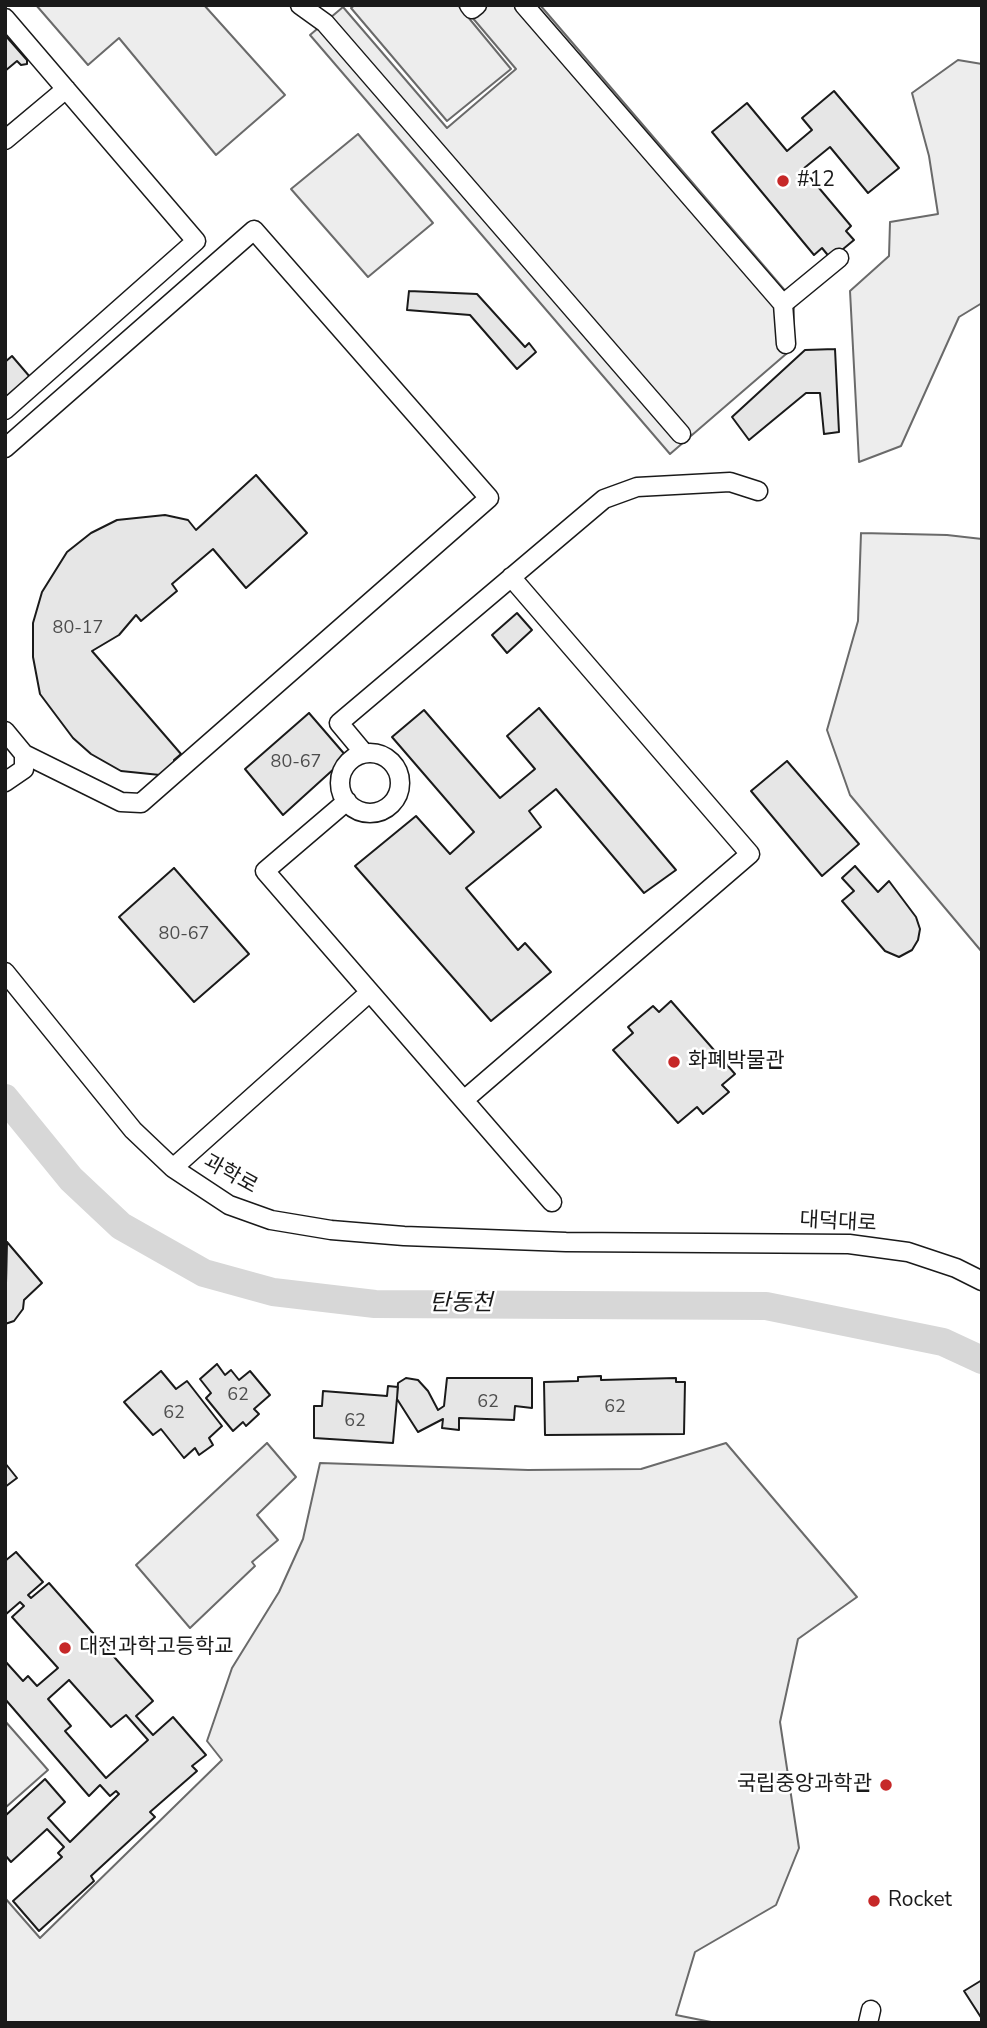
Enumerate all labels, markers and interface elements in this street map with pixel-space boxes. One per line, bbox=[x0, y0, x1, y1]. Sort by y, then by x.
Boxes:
place label: #12 bbox=[797, 168, 835, 194]
marker: #12 bbox=[775, 173, 791, 189]
house number: 80-17 bbox=[53, 618, 103, 640]
house number: 80-67 bbox=[271, 752, 321, 774]
house number: 80-67 bbox=[159, 924, 209, 946]
place label: 화폐박물관 bbox=[688, 1049, 785, 1075]
marker: 화폐박물관 bbox=[666, 1054, 682, 1070]
street label: 과학로 bbox=[199, 1150, 261, 1200]
street label: 대덕대로 bbox=[799, 1208, 877, 1238]
water label: 탄동천 bbox=[429, 1290, 493, 1318]
house number: 62 bbox=[227, 1385, 249, 1407]
house number: 62 bbox=[477, 1392, 499, 1414]
house number: 62 bbox=[604, 1397, 626, 1419]
house number: 62 bbox=[163, 1403, 185, 1425]
house number: 62 bbox=[344, 1411, 366, 1433]
place label: 대전과학고등학교 bbox=[79, 1635, 234, 1661]
marker: 대전과학고등학교 bbox=[57, 1640, 73, 1656]
place label: 국립중앙과학관 bbox=[737, 1772, 872, 1798]
marker: 국립중앙과학관 bbox=[878, 1777, 894, 1793]
place label: Rocket bbox=[888, 1888, 952, 1914]
marker: Rocket bbox=[866, 1893, 882, 1909]

